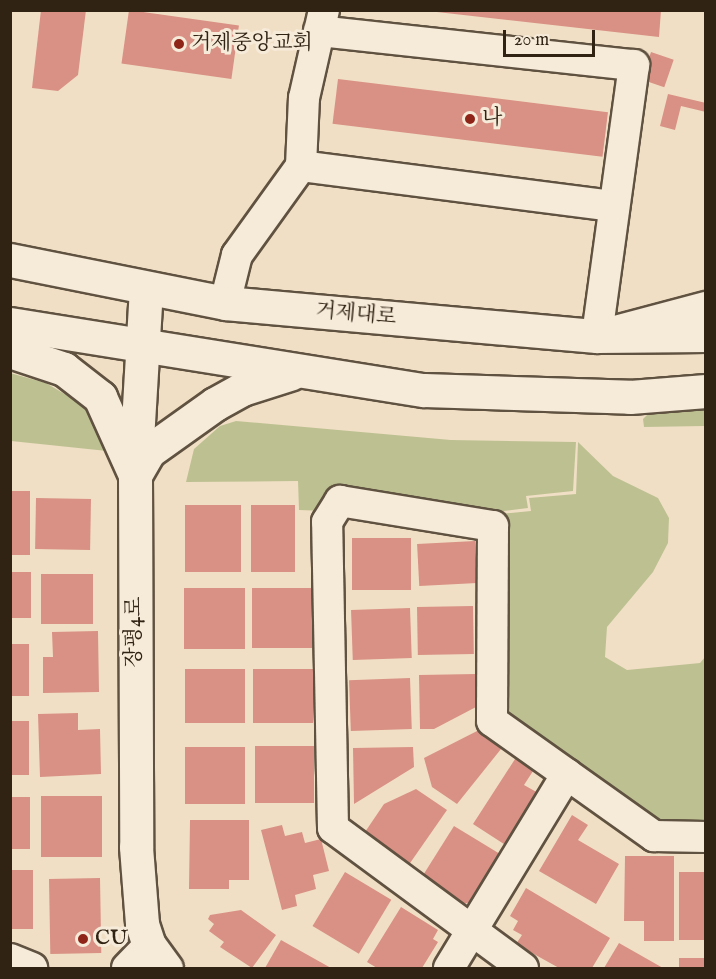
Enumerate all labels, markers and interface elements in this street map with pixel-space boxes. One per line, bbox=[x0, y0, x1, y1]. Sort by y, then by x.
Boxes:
scale bar bbox=[506, 18, 598, 56]
text: 20 m bbox=[514, 29, 549, 52]
place label: 거제중앙교회 bbox=[191, 31, 313, 57]
marker: 거제중앙교회 bbox=[172, 37, 186, 51]
place label: 나 bbox=[482, 106, 502, 132]
marker: 나 bbox=[463, 112, 477, 126]
street label: 거제대로 bbox=[314, 299, 398, 331]
street label: 장평4로 bbox=[122, 596, 148, 668]
place label: CU bbox=[95, 926, 128, 952]
marker: CU bbox=[76, 932, 90, 946]

